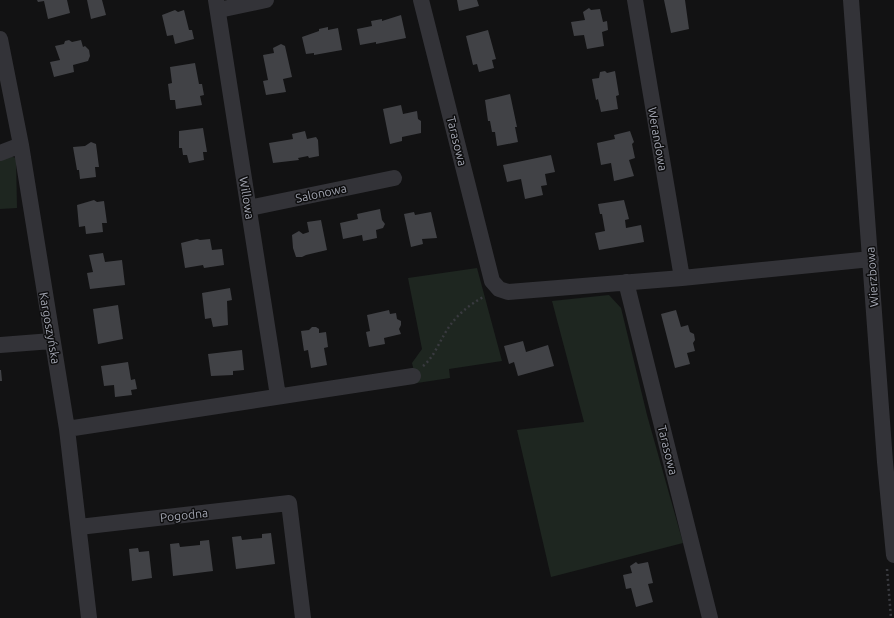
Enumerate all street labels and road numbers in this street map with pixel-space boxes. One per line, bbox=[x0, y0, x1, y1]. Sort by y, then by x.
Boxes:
street label: Werandowa bbox=[646, 106, 670, 172]
street label: Tarasowa bbox=[445, 115, 469, 167]
street label: Willowa bbox=[237, 176, 257, 220]
street label: Salonowa bbox=[294, 181, 348, 205]
street label: Wierzbowa bbox=[863, 246, 881, 308]
street label: Kargoszyńska bbox=[37, 291, 63, 365]
street label: Tarasowa bbox=[656, 424, 680, 476]
street label: Pogodna bbox=[159, 506, 209, 524]

